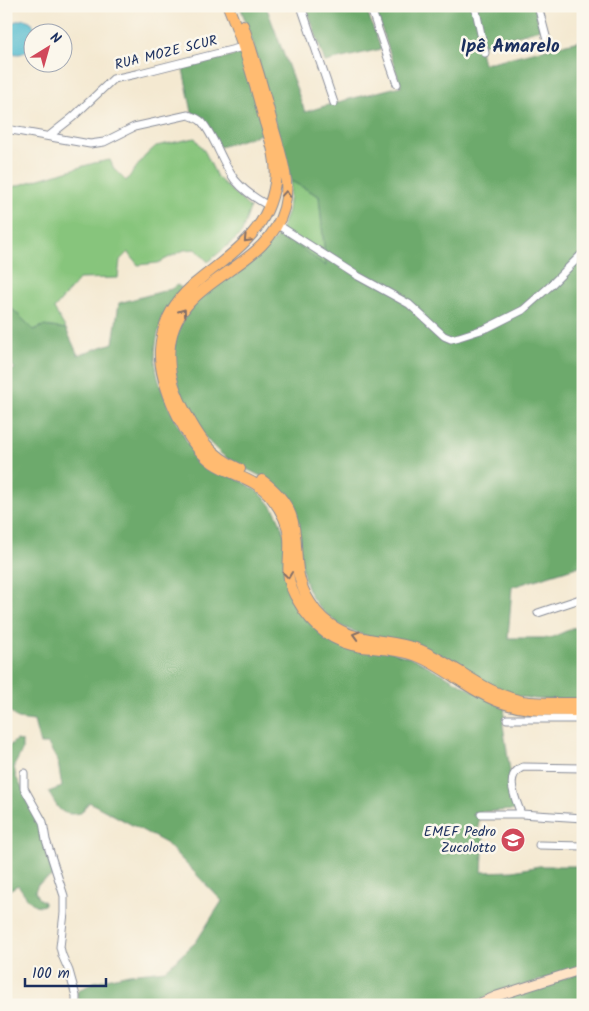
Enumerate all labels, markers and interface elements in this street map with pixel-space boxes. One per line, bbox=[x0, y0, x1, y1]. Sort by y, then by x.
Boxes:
north arrow bbox=[22, 22, 72, 72]
text: N bbox=[45, 27, 65, 50]
street label: RUA MOZE SCUR bbox=[112, 30, 220, 76]
district label: Ipê Amarelo bbox=[460, 32, 560, 62]
one-way arrow bbox=[280, 190, 291, 198]
one-way arrow bbox=[244, 233, 253, 242]
one-way arrow bbox=[177, 308, 186, 318]
one-way arrow bbox=[282, 571, 293, 579]
one-way arrow bbox=[352, 631, 361, 641]
place label: EMEF Pedro Zucolotto bbox=[424, 821, 496, 859]
school or university icon: EMEF Pedro Zucolotto bbox=[500, 827, 526, 853]
scale bar bbox=[25, 956, 106, 988]
text: 100 m bbox=[32, 962, 70, 986]

